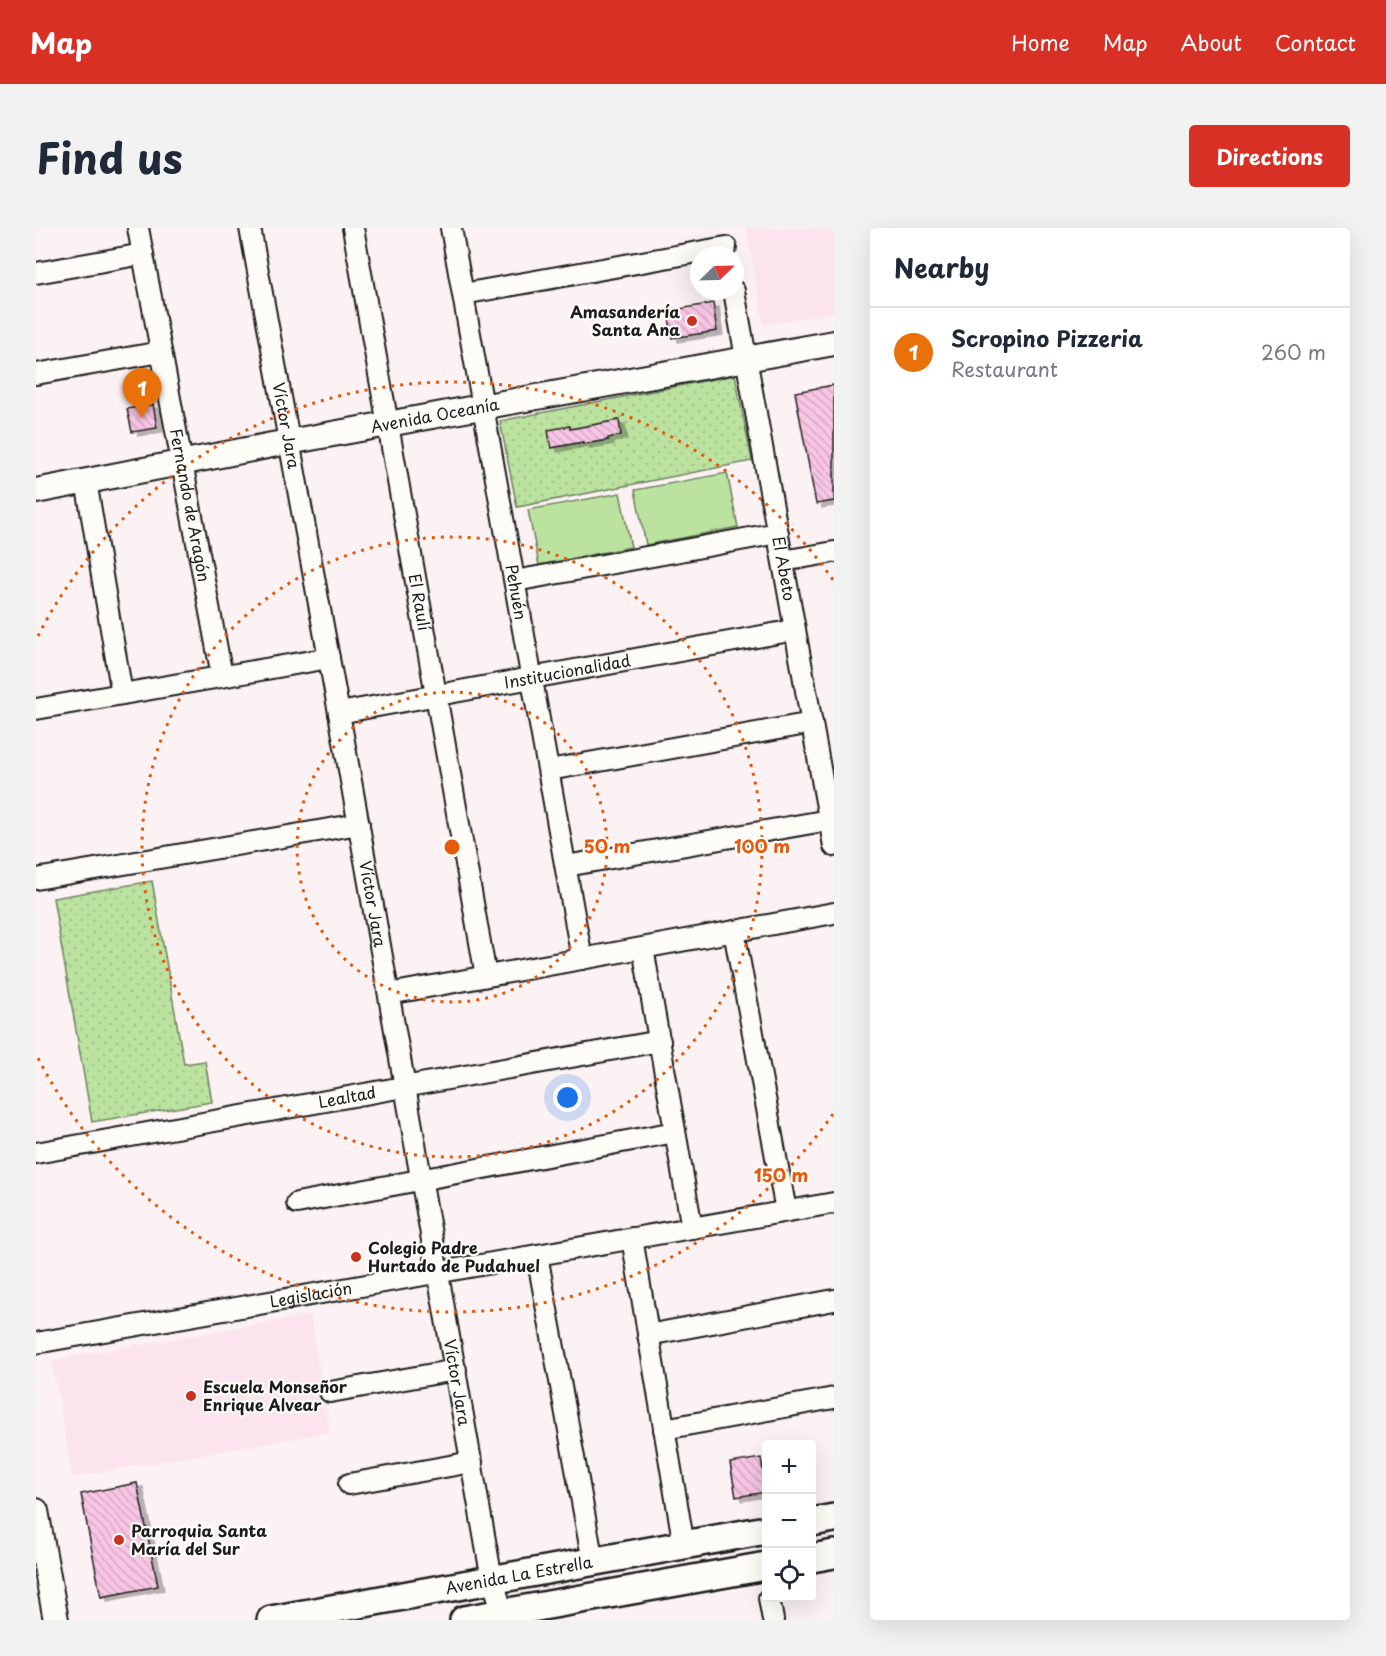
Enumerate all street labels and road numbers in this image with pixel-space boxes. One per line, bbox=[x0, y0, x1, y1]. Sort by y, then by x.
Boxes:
street label: Víctor Jara bbox=[268, 380, 307, 471]
street label: Avenida Oceanía bbox=[369, 391, 501, 438]
street label: Fernando de Aragón bbox=[165, 426, 217, 584]
street label: El Abeto bbox=[767, 534, 803, 603]
street label: Pehuén bbox=[501, 562, 534, 622]
street label: El Raulí bbox=[404, 572, 437, 633]
street label: Institucionalidad bbox=[502, 647, 632, 694]
street label: Víctor Jara bbox=[354, 859, 393, 949]
street label: Lealtad bbox=[316, 1079, 378, 1113]
street label: Legislación bbox=[268, 1275, 354, 1313]
street label: Víctor Jara bbox=[439, 1337, 478, 1427]
street label: Avenida La Estrella bbox=[443, 1549, 594, 1599]

